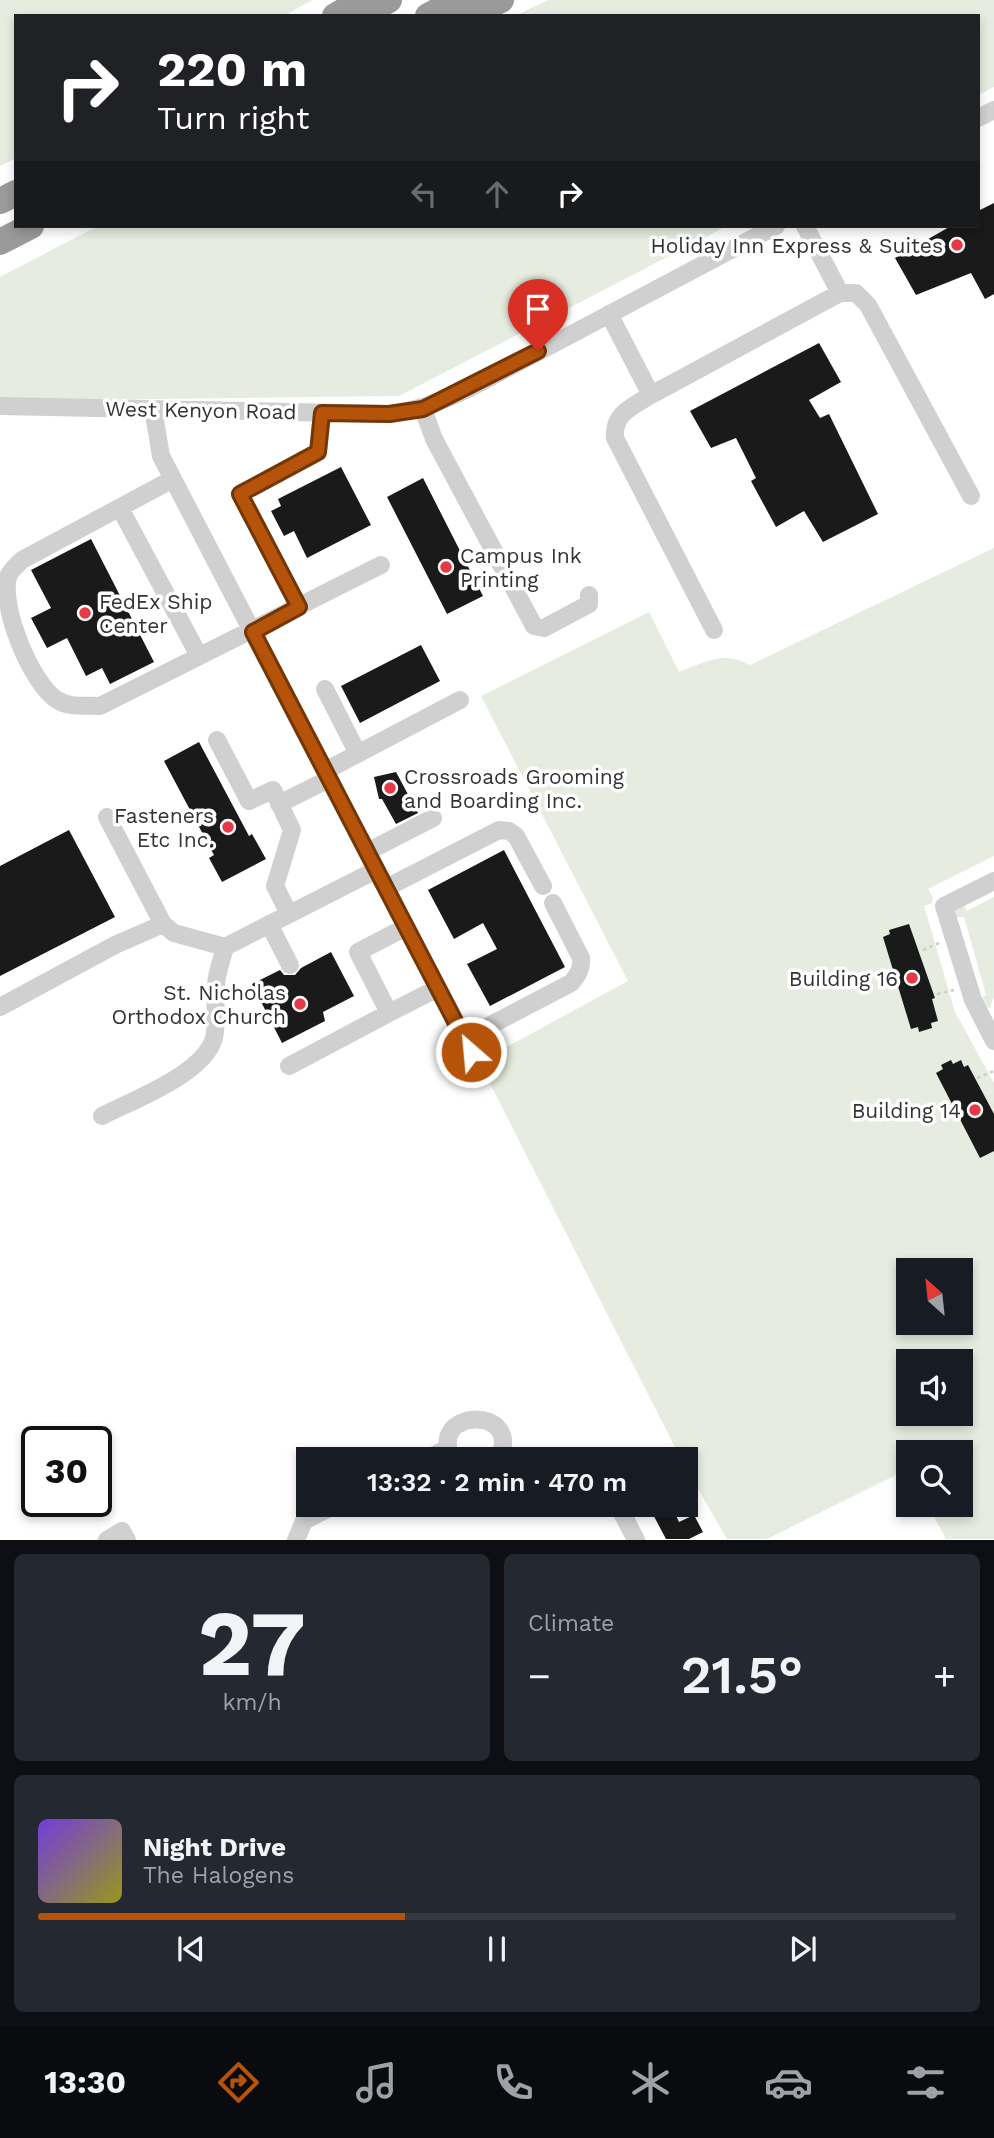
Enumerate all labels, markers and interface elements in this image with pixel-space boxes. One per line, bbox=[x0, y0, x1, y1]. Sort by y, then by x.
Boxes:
text: 220 m bbox=[157, 40, 307, 98]
icon: right bbox=[42, 42, 133, 133]
text: Turn right bbox=[157, 99, 309, 137]
icon: left bbox=[405, 175, 443, 213]
icon: ahead bbox=[478, 175, 516, 213]
icon: right bbox=[551, 175, 589, 213]
place label: Holiday Inn Express & Suites bbox=[650, 233, 943, 258]
marker: Holiday Inn Express & Suites bbox=[949, 237, 965, 253]
pin bbox=[508, 279, 568, 351]
icon: arrive bbox=[519, 290, 557, 328]
street label: West Kenyon Road bbox=[105, 396, 297, 424]
place label: Campus Ink Printing bbox=[460, 543, 582, 592]
marker: Campus Ink Printing bbox=[438, 559, 454, 575]
place label: FedEx Ship Center bbox=[99, 589, 212, 638]
marker: FedEx Ship Center bbox=[77, 605, 93, 621]
place label: Crossroads Grooming and Boarding Inc. bbox=[404, 764, 625, 813]
marker: Crossroads Grooming and Boarding Inc. bbox=[382, 780, 398, 796]
place label: Fasteners Etc Inc. bbox=[114, 803, 214, 852]
marker: Fasteners Etc Inc. bbox=[220, 819, 236, 835]
place label: Building 16 bbox=[789, 966, 898, 991]
marker: Building 16 bbox=[904, 970, 920, 986]
place label: St. Nicholas Orthodox Church bbox=[111, 980, 286, 1029]
marker: St. Nicholas Orthodox Church bbox=[292, 996, 308, 1012]
position arrow bbox=[434, 1015, 508, 1089]
place label: Building 14 bbox=[852, 1098, 961, 1123]
marker: Building 14 bbox=[967, 1102, 983, 1118]
north arrow bbox=[896, 1258, 973, 1335]
map controls bbox=[896, 1258, 973, 1517]
button: sound bbox=[896, 1349, 973, 1426]
speed limit sign: 30 bbox=[21, 1426, 112, 1517]
button: search bbox=[896, 1440, 973, 1517]
text: 13:32 · 2 min · 470 m bbox=[367, 1467, 627, 1497]
text: 27 bbox=[198, 1590, 306, 1697]
text: Climate bbox=[528, 1610, 614, 1637]
text: 21.5° bbox=[681, 1645, 803, 1706]
text: − bbox=[528, 1654, 551, 1698]
text: + bbox=[933, 1654, 956, 1698]
text: km/h bbox=[222, 1689, 282, 1716]
text: Night Drive bbox=[143, 1832, 286, 1862]
text: The Halogens bbox=[143, 1862, 294, 1889]
icon: previous bbox=[172, 1930, 210, 1968]
icon: pause bbox=[478, 1930, 516, 1968]
icon: next bbox=[784, 1930, 822, 1968]
icon: directions bbox=[214, 2058, 263, 2107]
icon: music bbox=[352, 2058, 401, 2107]
icon: phone bbox=[489, 2058, 538, 2107]
icon: climate bbox=[626, 2058, 675, 2107]
icon: car bbox=[764, 2058, 813, 2107]
icon: filters bbox=[901, 2058, 950, 2107]
text: 13:30 bbox=[44, 2063, 126, 2101]

